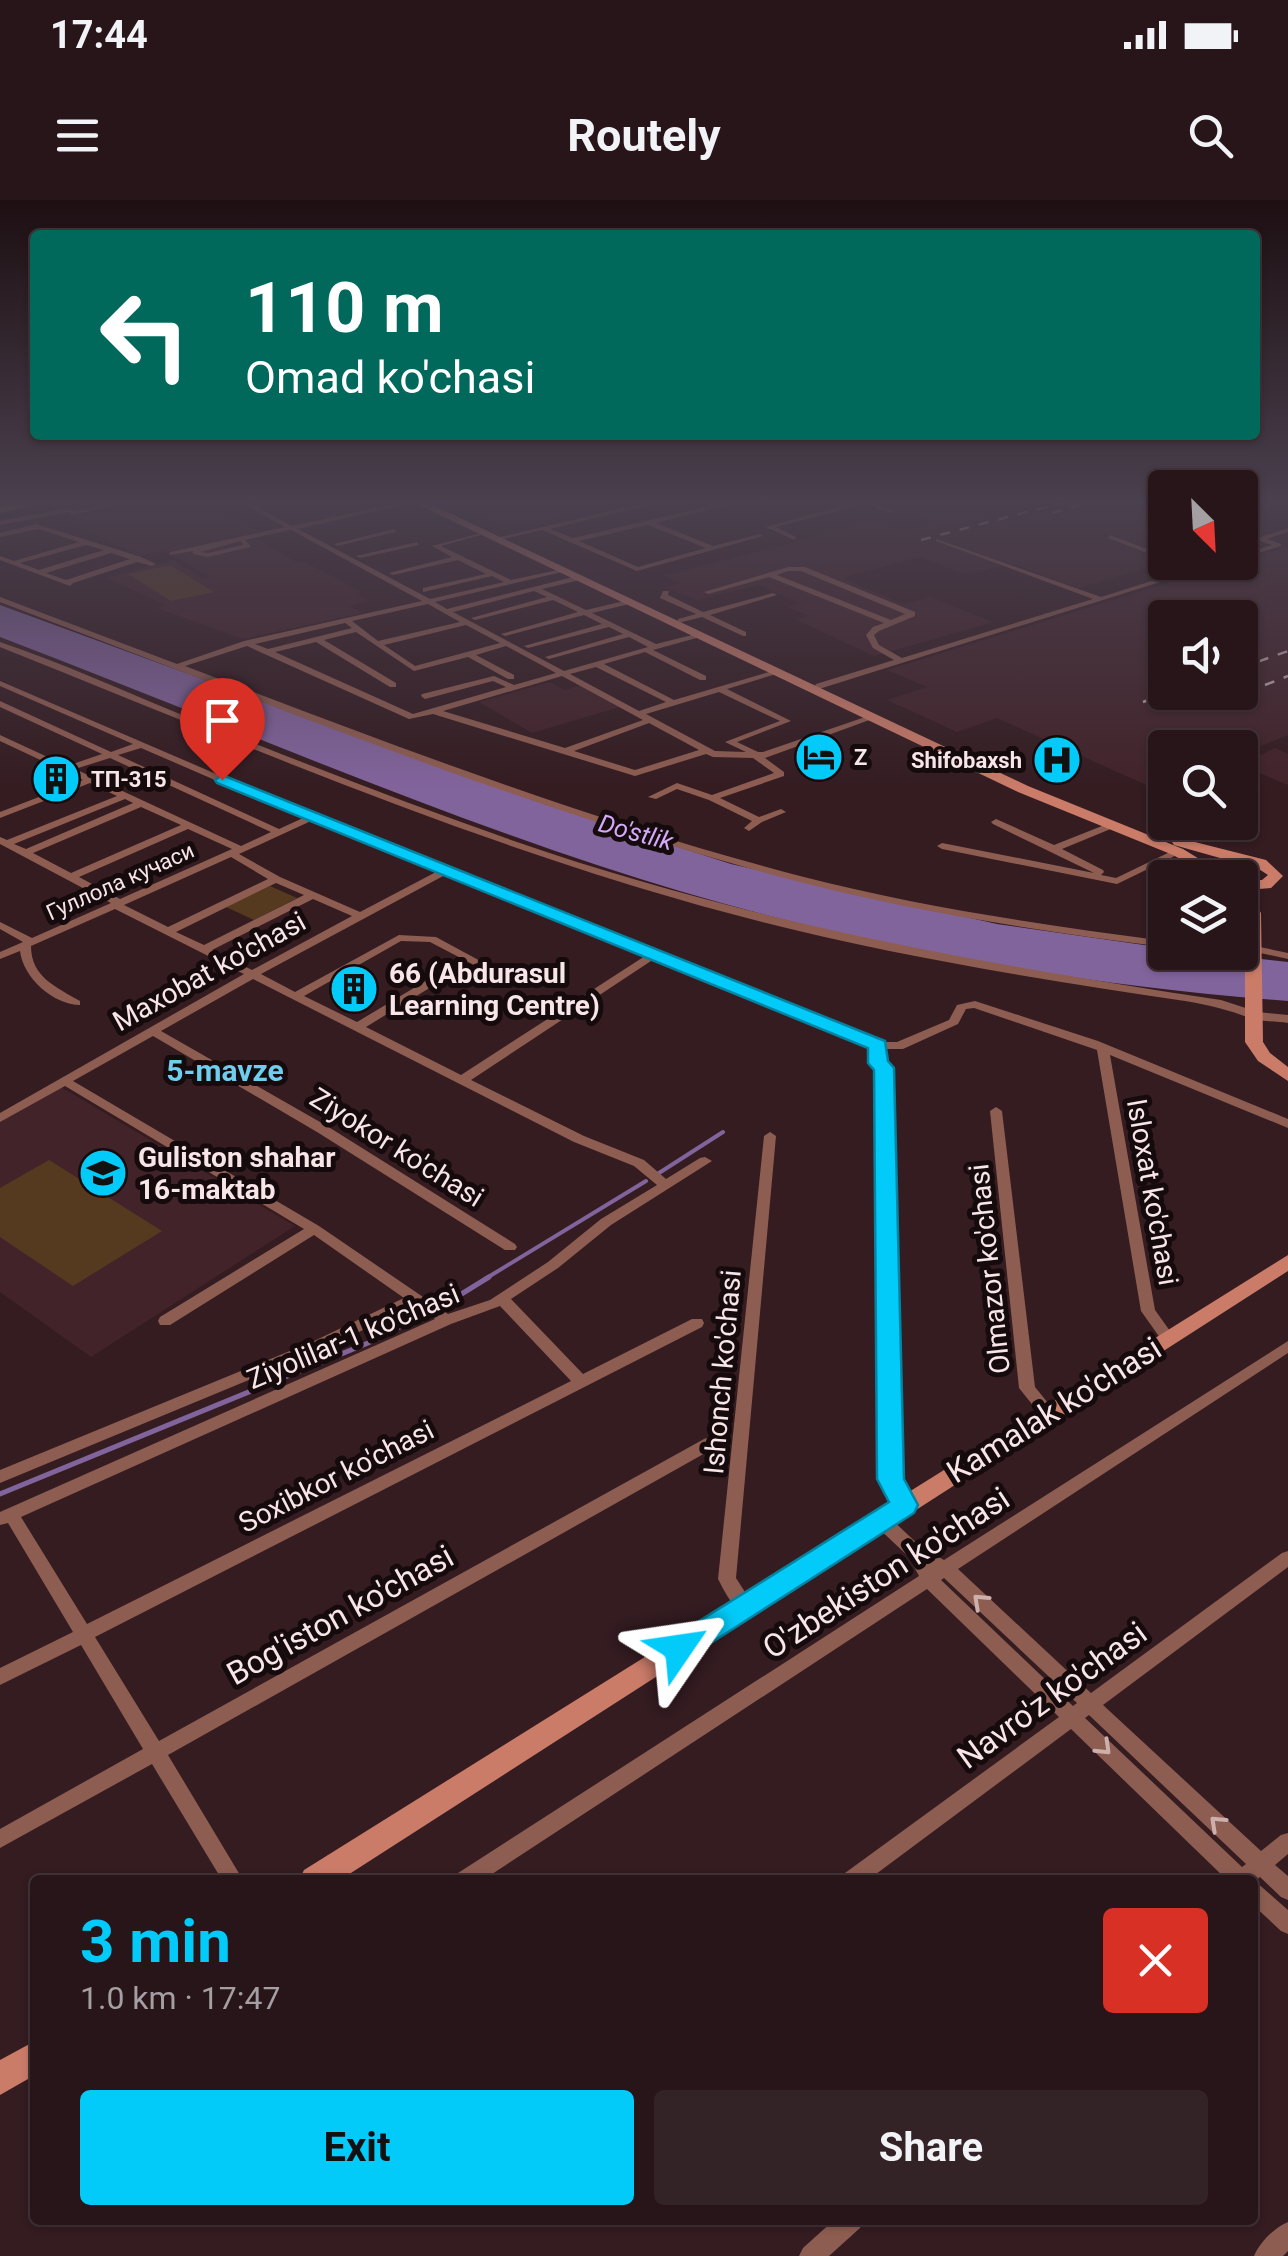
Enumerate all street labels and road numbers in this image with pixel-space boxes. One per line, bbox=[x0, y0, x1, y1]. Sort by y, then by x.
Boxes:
street label: Гуллола кучаси bbox=[42, 838, 198, 925]
street label: Maxobat ko'chasi bbox=[107, 905, 311, 1038]
street label: Ziyokor ko'chasi bbox=[304, 1081, 490, 1214]
street label: Isloxat ko'chasi bbox=[1120, 1096, 1185, 1288]
street label: Olmazor ko'chasi bbox=[962, 1162, 1017, 1376]
street label: Ishonch ko'chasi bbox=[697, 1269, 748, 1476]
street label: Ziyolilar-1 ko'chasi bbox=[242, 1277, 464, 1396]
street label: Kamalak ko'chasi bbox=[940, 1329, 1168, 1491]
street label: Soxibkor ko'chasi bbox=[233, 1413, 439, 1540]
street label: O'zbekiston ko'chasi bbox=[756, 1479, 1016, 1667]
street label: Bog'iston ko'chasi bbox=[220, 1537, 460, 1693]
street label: Navro'z ko'chasi bbox=[950, 1614, 1154, 1776]

